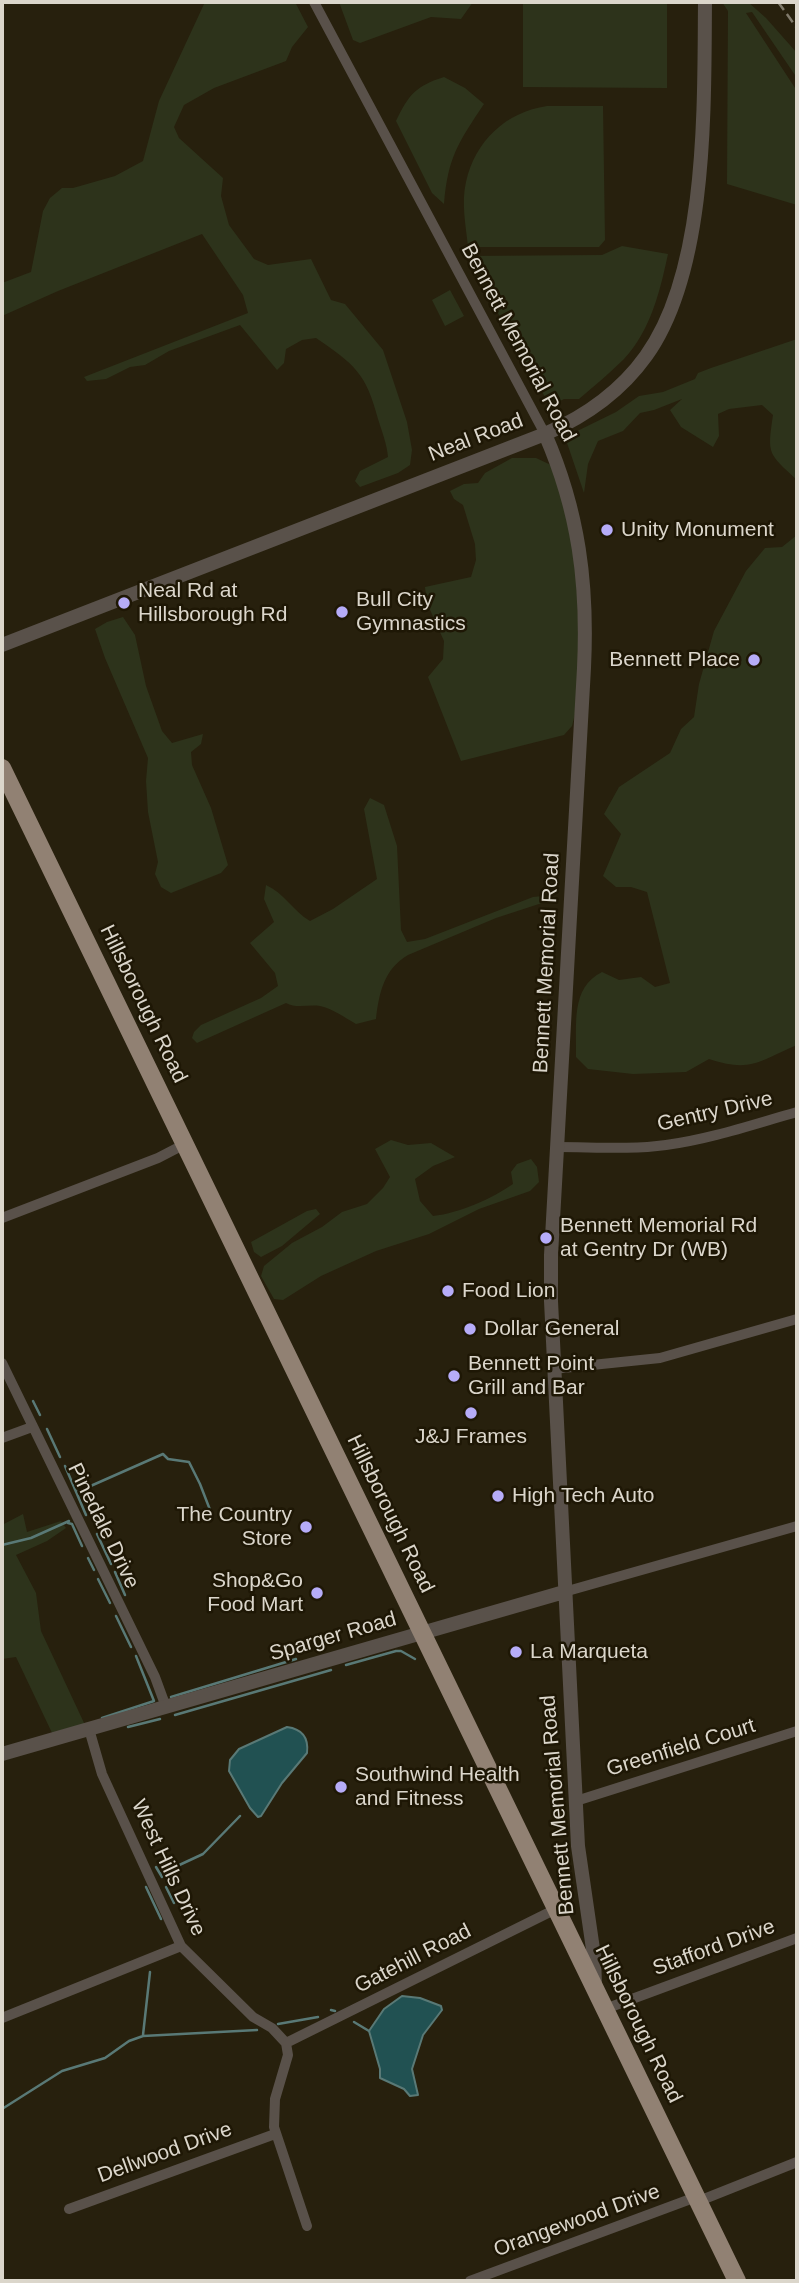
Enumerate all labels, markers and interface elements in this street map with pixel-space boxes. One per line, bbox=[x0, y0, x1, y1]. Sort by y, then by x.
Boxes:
street label: Bennett Memorial Road bbox=[455, 240, 581, 446]
street label: Neal Road bbox=[425, 408, 527, 468]
place label: Unity Monument bbox=[621, 517, 774, 543]
marker: Unity Monument bbox=[599, 522, 615, 538]
place label: Neal Rd at Hillsborough Rd bbox=[138, 578, 287, 628]
place label: Bull City Gymnastics bbox=[356, 587, 466, 637]
marker: Neal Rd at Hillsborough Rd bbox=[116, 595, 132, 611]
marker: Bull City Gymnastics bbox=[334, 604, 350, 620]
place label: Bennett Place bbox=[609, 647, 740, 673]
marker: Bennett Place bbox=[746, 652, 762, 668]
street label: Bennett Memorial Road bbox=[529, 852, 565, 1074]
street label: Hillsborough Road bbox=[94, 921, 192, 1087]
street label: Gentry Drive bbox=[655, 1086, 775, 1138]
place label: Bennett Memorial Rd at Gentry Dr (WB) bbox=[560, 1213, 757, 1263]
marker: Bennett Memorial Rd at Gentry Dr (WB) bbox=[538, 1230, 554, 1246]
place label: Food Lion bbox=[462, 1278, 555, 1304]
marker: Food Lion bbox=[440, 1283, 456, 1299]
place label: Dollar General bbox=[484, 1316, 619, 1342]
marker: Dollar General bbox=[462, 1321, 478, 1337]
place label: Bennett Point Grill and Bar bbox=[468, 1351, 594, 1401]
marker: Bennett Point Grill and Bar bbox=[446, 1368, 462, 1384]
marker: J&J Frames bbox=[463, 1405, 479, 1421]
place label: J&J Frames bbox=[415, 1424, 527, 1450]
street label: Hillsborough Road bbox=[341, 1431, 439, 1597]
street label: Pinedale Drive bbox=[62, 1459, 144, 1593]
place label: High Tech Auto bbox=[512, 1483, 654, 1509]
marker: High Tech Auto bbox=[490, 1488, 506, 1504]
place label: The Country Store bbox=[176, 1502, 292, 1552]
marker: The Country Store bbox=[298, 1519, 314, 1535]
place label: Shop&Go Food Mart bbox=[207, 1568, 303, 1618]
marker: Shop&Go Food Mart bbox=[309, 1585, 325, 1601]
street label: Sparger Road bbox=[267, 1607, 399, 1667]
place label: La Marqueta bbox=[530, 1639, 648, 1665]
marker: La Marqueta bbox=[508, 1644, 524, 1660]
street label: Bennett Memorial Road bbox=[536, 1694, 580, 1916]
street label: Greenfield Court bbox=[604, 1713, 758, 1783]
place label: Southwind Health and Fitness bbox=[355, 1762, 520, 1812]
marker: Southwind Health and Fitness bbox=[333, 1779, 349, 1795]
street label: West Hills Drive bbox=[125, 1796, 211, 1940]
street label: Stafford Drive bbox=[650, 1914, 778, 1982]
street label: Gatehill Road bbox=[351, 1919, 475, 1999]
street label: Hillsborough Road bbox=[589, 1941, 687, 2107]
street label: Dellwood Drive bbox=[94, 2117, 236, 2189]
street label: Orangewood Drive bbox=[490, 2179, 664, 2263]

